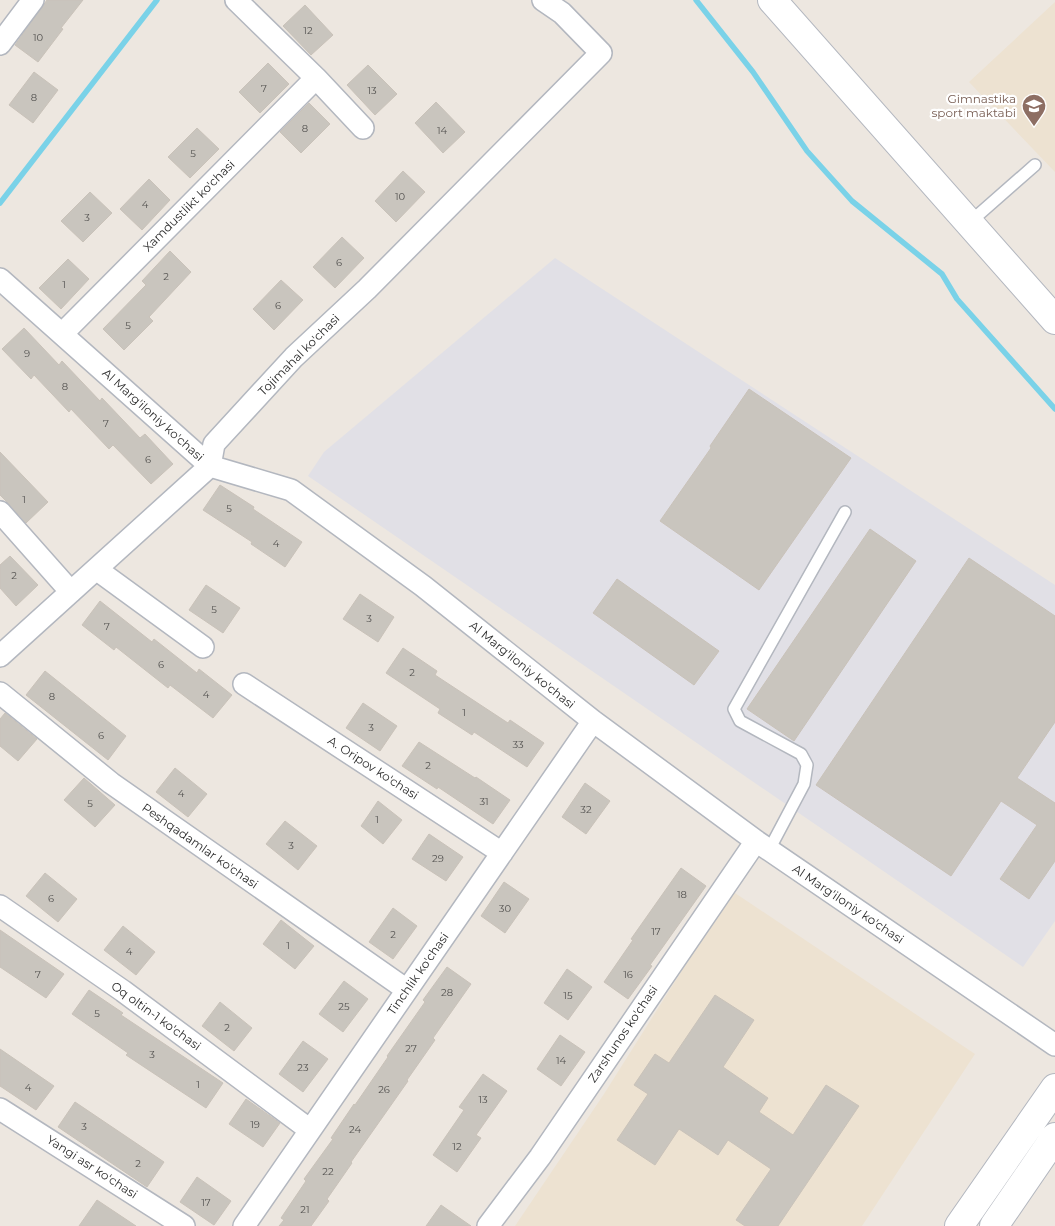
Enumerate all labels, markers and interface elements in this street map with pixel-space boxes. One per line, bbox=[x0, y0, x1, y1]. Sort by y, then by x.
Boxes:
house number: 12 bbox=[303, 24, 313, 37]
house number: 10 bbox=[33, 31, 43, 44]
house number: 7 bbox=[261, 82, 267, 95]
house number: 13 bbox=[367, 84, 377, 97]
house number: 8 bbox=[31, 91, 37, 104]
place label: Gimnastika sport maktabi bbox=[931, 91, 1016, 120]
school or university icon: Gimnastika sport maktabi bbox=[1021, 93, 1047, 127]
house number: 8 bbox=[302, 122, 308, 135]
house number: 14 bbox=[437, 124, 447, 137]
house number: 5 bbox=[190, 147, 196, 160]
street label: Xamdustlikt ko'chasi bbox=[140, 157, 238, 255]
house number: 10 bbox=[395, 190, 405, 203]
house number: 4 bbox=[142, 198, 149, 211]
house number: 3 bbox=[84, 211, 90, 224]
house number: 6 bbox=[336, 256, 342, 269]
house number: 2 bbox=[163, 270, 169, 283]
house number: 1 bbox=[62, 278, 66, 291]
house number: 6 bbox=[275, 299, 281, 312]
street label: Tojimahal ko'chasi bbox=[255, 311, 343, 399]
house number: 5 bbox=[125, 319, 131, 332]
house number: 9 bbox=[24, 347, 30, 360]
street label: Al Marg'iloniy ko'chasi bbox=[100, 365, 207, 464]
house number: 8 bbox=[62, 380, 68, 393]
house number: 7 bbox=[103, 417, 109, 430]
house number: 6 bbox=[145, 453, 151, 466]
house number: 1 bbox=[22, 493, 26, 506]
house number: 5 bbox=[226, 502, 232, 515]
house number: 4 bbox=[273, 537, 280, 550]
house number: 2 bbox=[11, 569, 17, 582]
house number: 5 bbox=[211, 603, 217, 616]
house number: 3 bbox=[366, 612, 372, 625]
street label: Al Marg'iloniy ko'chasi bbox=[467, 618, 578, 712]
house number: 7 bbox=[104, 620, 110, 633]
house number: 6 bbox=[158, 658, 164, 671]
house number: 2 bbox=[409, 666, 415, 679]
house number: 4 bbox=[203, 688, 210, 701]
house number: 8 bbox=[49, 690, 55, 703]
house number: 1 bbox=[462, 706, 466, 719]
house number: 3 bbox=[368, 721, 374, 734]
house number: 6 bbox=[98, 729, 104, 742]
street label: A. Oripov ko'chasi bbox=[325, 733, 422, 803]
house number: 33 bbox=[512, 738, 524, 751]
house number: 2 bbox=[425, 759, 431, 772]
house number: 4 bbox=[178, 787, 185, 800]
house number: 31 bbox=[479, 795, 489, 808]
house number: 5 bbox=[87, 797, 93, 810]
street label: Peshqadamlar ko'chasi bbox=[139, 800, 261, 891]
house number: 32 bbox=[580, 803, 592, 816]
house number: 1 bbox=[375, 813, 379, 826]
house number: 3 bbox=[288, 839, 294, 852]
house number: 29 bbox=[432, 852, 444, 865]
street label: Al Marg'iloniy ko'chasi bbox=[790, 861, 907, 946]
house number: 18 bbox=[677, 888, 687, 901]
house number: 6 bbox=[48, 892, 54, 905]
house number: 30 bbox=[499, 902, 512, 915]
house number: 17 bbox=[651, 925, 661, 938]
house number: 2 bbox=[390, 928, 396, 941]
street label: Tinchlik ko'chasi bbox=[384, 930, 452, 1018]
house number: 1 bbox=[286, 939, 290, 952]
house number: 4 bbox=[126, 945, 133, 958]
house number: 7 bbox=[35, 968, 41, 981]
house number: 16 bbox=[623, 968, 633, 981]
street label: Oq oltin-1 ko'chasi bbox=[108, 978, 204, 1053]
street label: Zarshunos ko'chasi bbox=[585, 982, 661, 1085]
house number: 28 bbox=[441, 986, 453, 999]
house number: 15 bbox=[563, 989, 573, 1002]
house number: 25 bbox=[338, 1000, 350, 1013]
house number: 5 bbox=[94, 1007, 100, 1020]
house number: 2 bbox=[224, 1021, 230, 1034]
house number: 27 bbox=[405, 1042, 417, 1055]
house number: 3 bbox=[149, 1048, 155, 1061]
house number: 14 bbox=[556, 1054, 566, 1067]
house number: 23 bbox=[297, 1061, 309, 1074]
house number: 1 bbox=[196, 1078, 200, 1091]
house number: 4 bbox=[25, 1081, 32, 1094]
house number: 26 bbox=[378, 1083, 390, 1096]
house number: 13 bbox=[478, 1093, 488, 1106]
house number: 19 bbox=[250, 1118, 260, 1131]
house number: 3 bbox=[81, 1120, 87, 1133]
house number: 24 bbox=[349, 1123, 361, 1136]
street label: Yangi asr ko'chasi bbox=[44, 1132, 140, 1201]
house number: 12 bbox=[452, 1140, 462, 1153]
house number: 2 bbox=[135, 1157, 141, 1170]
house number: 22 bbox=[322, 1165, 334, 1178]
house number: 17 bbox=[201, 1196, 211, 1209]
house number: 21 bbox=[300, 1203, 310, 1216]

